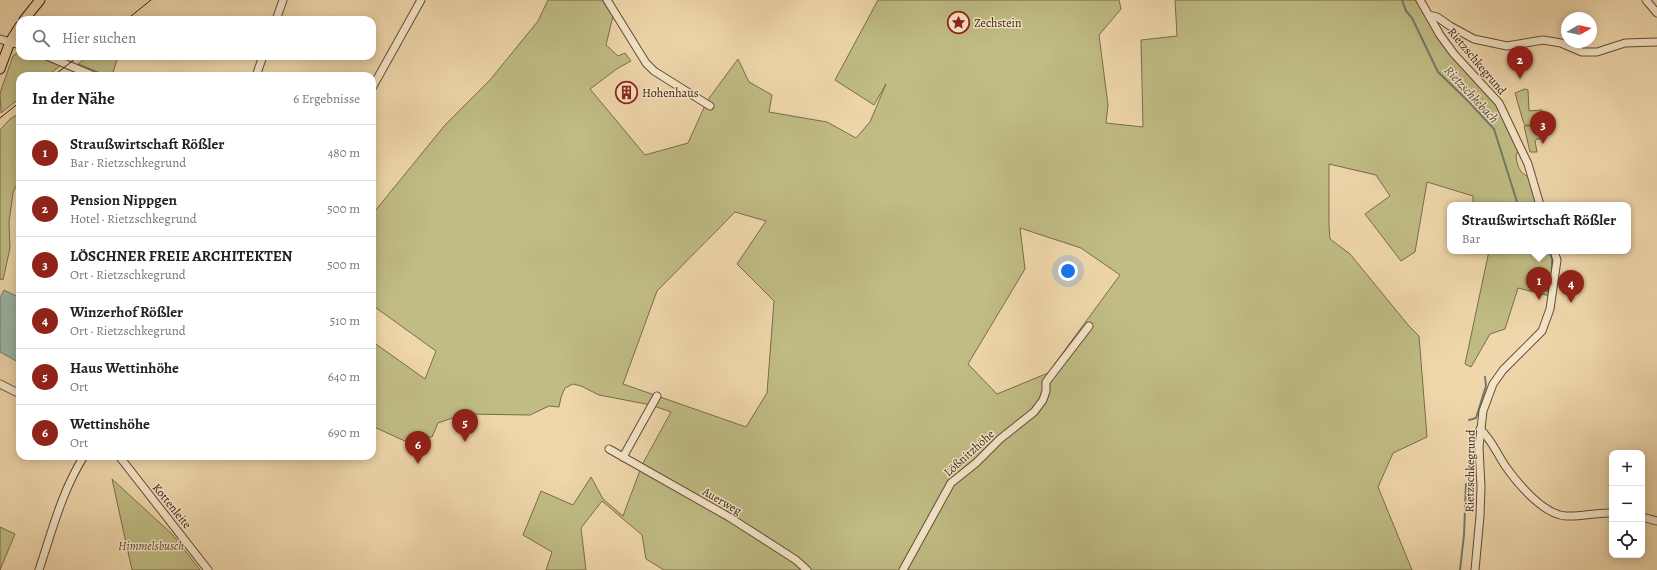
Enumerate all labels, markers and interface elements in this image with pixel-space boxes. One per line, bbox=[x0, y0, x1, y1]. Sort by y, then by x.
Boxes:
place icon: Zechstein bbox=[945, 10, 971, 36]
north arrow bbox=[1561, 12, 1597, 48]
place label: Zechstein bbox=[974, 15, 1022, 31]
search box bbox=[16, 16, 376, 60]
street label: Rietzschkegrund bbox=[1444, 24, 1510, 98]
icon: search bbox=[30, 27, 52, 49]
text: Hier suchen bbox=[62, 28, 136, 48]
pin: 2 bbox=[1507, 46, 1533, 79]
water label: Rietzschkebach bbox=[1441, 62, 1503, 127]
building icon: Hohenhaus bbox=[613, 80, 639, 106]
place label: Hohenhaus bbox=[642, 85, 699, 101]
text: In der Nähe bbox=[32, 87, 115, 110]
text: 6 Ergebnisse bbox=[293, 90, 360, 107]
pin: 3 bbox=[1530, 111, 1556, 144]
text: Straußwirtschaft Rößler bbox=[70, 134, 225, 154]
text: 1 bbox=[43, 144, 47, 161]
text: 480 m bbox=[327, 144, 360, 161]
text: Bar · Rietzschkegrund bbox=[70, 154, 186, 171]
text: Pension Nippgen bbox=[70, 190, 177, 210]
text: 2 bbox=[42, 200, 48, 217]
text: 500 m bbox=[327, 200, 360, 217]
popup bbox=[1447, 202, 1631, 254]
text: Hotel · Rietzschkegrund bbox=[70, 210, 197, 227]
text: Straußwirtschaft Rößler bbox=[1462, 210, 1616, 230]
text: Bar bbox=[1462, 230, 1481, 247]
text: LÖSCHNER FREIE ARCHITEKTEN bbox=[70, 246, 293, 266]
text: 3 bbox=[42, 256, 48, 273]
text: 500 m bbox=[327, 256, 360, 273]
your location bbox=[1058, 261, 1078, 281]
text: Ort · Rietzschkegrund bbox=[70, 266, 186, 283]
pin: 1 bbox=[1526, 267, 1552, 300]
pin: 4 bbox=[1558, 270, 1584, 303]
text: Winzerhof Rößler bbox=[70, 302, 183, 322]
text: 4 bbox=[42, 312, 48, 329]
text: 510 m bbox=[330, 312, 360, 329]
text: Ort · Rietzschkegrund bbox=[70, 322, 186, 339]
text: Haus Wettinhöhe bbox=[70, 358, 179, 378]
text: 5 bbox=[42, 368, 48, 385]
text: 640 m bbox=[328, 368, 360, 385]
text: Ort bbox=[70, 378, 88, 395]
pin: 5 bbox=[452, 409, 478, 442]
text: Wettinshöhe bbox=[70, 414, 150, 434]
text: 6 bbox=[42, 424, 48, 441]
text: 690 m bbox=[328, 424, 360, 441]
street label: Lößnitzhöhe bbox=[940, 426, 998, 480]
street label: Rietzschkegrund bbox=[1461, 429, 1479, 513]
pin: 6 bbox=[405, 431, 431, 464]
text: Ort bbox=[70, 434, 88, 451]
map controls bbox=[1609, 450, 1645, 558]
button: + bbox=[1609, 450, 1645, 486]
street label: Kottenleite bbox=[149, 480, 195, 532]
street label: Auerweg bbox=[699, 483, 745, 519]
button: − bbox=[1609, 486, 1645, 522]
button: locate bbox=[1609, 522, 1645, 558]
park label: Himmelsbusch bbox=[118, 538, 184, 554]

